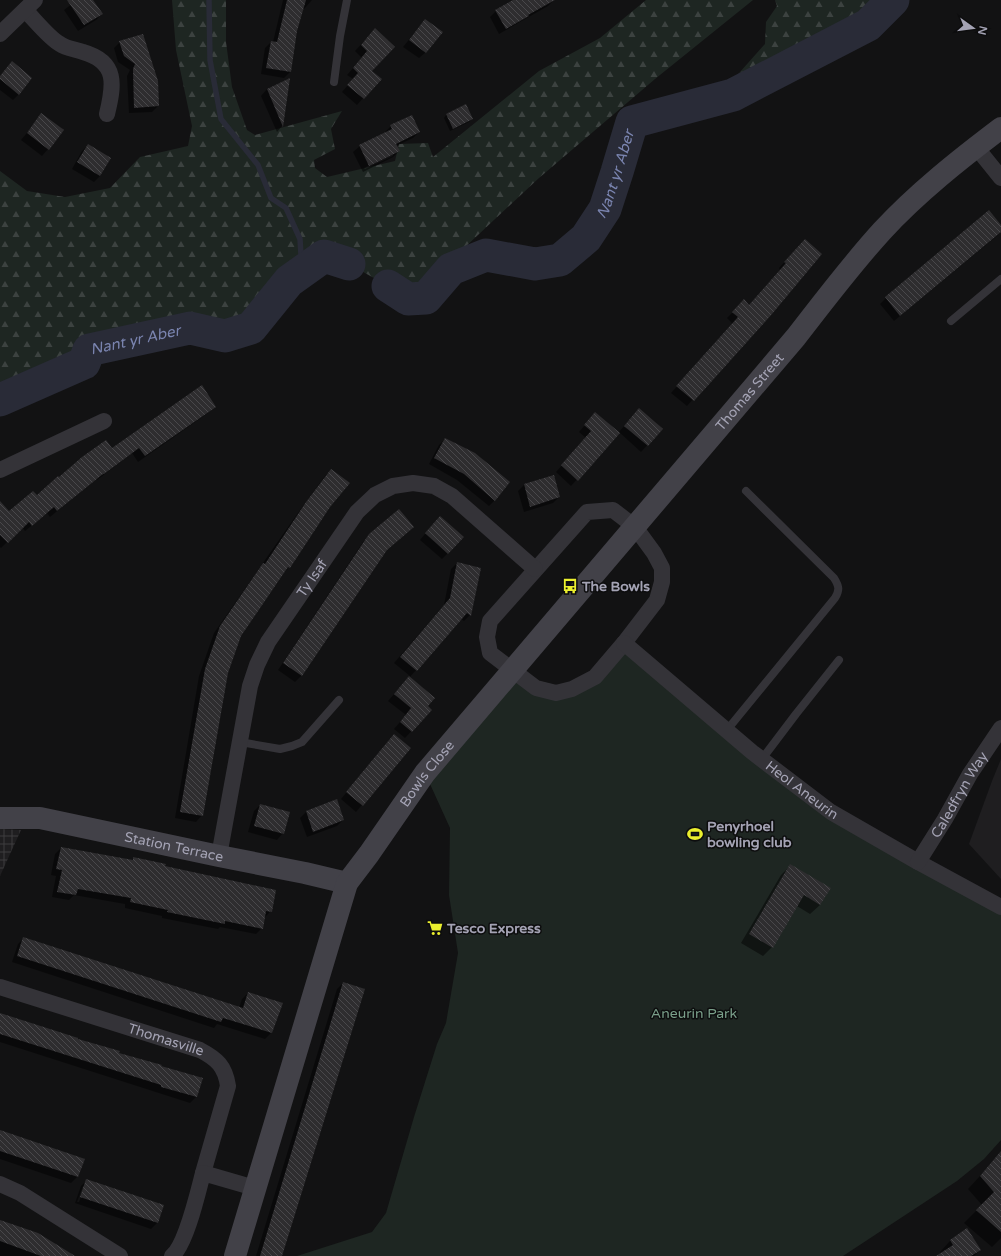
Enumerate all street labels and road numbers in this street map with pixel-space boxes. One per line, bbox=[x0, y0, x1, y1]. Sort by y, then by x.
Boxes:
street label: Thomas Street bbox=[712, 349, 788, 434]
street label: Ty Isaf bbox=[293, 555, 332, 601]
street label: Bowls Close bbox=[396, 737, 458, 810]
street label: Caledfryn Way bbox=[927, 748, 992, 841]
street label: Heol Aneurin bbox=[762, 757, 841, 823]
street label: Station Terrace bbox=[123, 828, 225, 866]
street label: Thomasville bbox=[126, 1020, 206, 1060]

